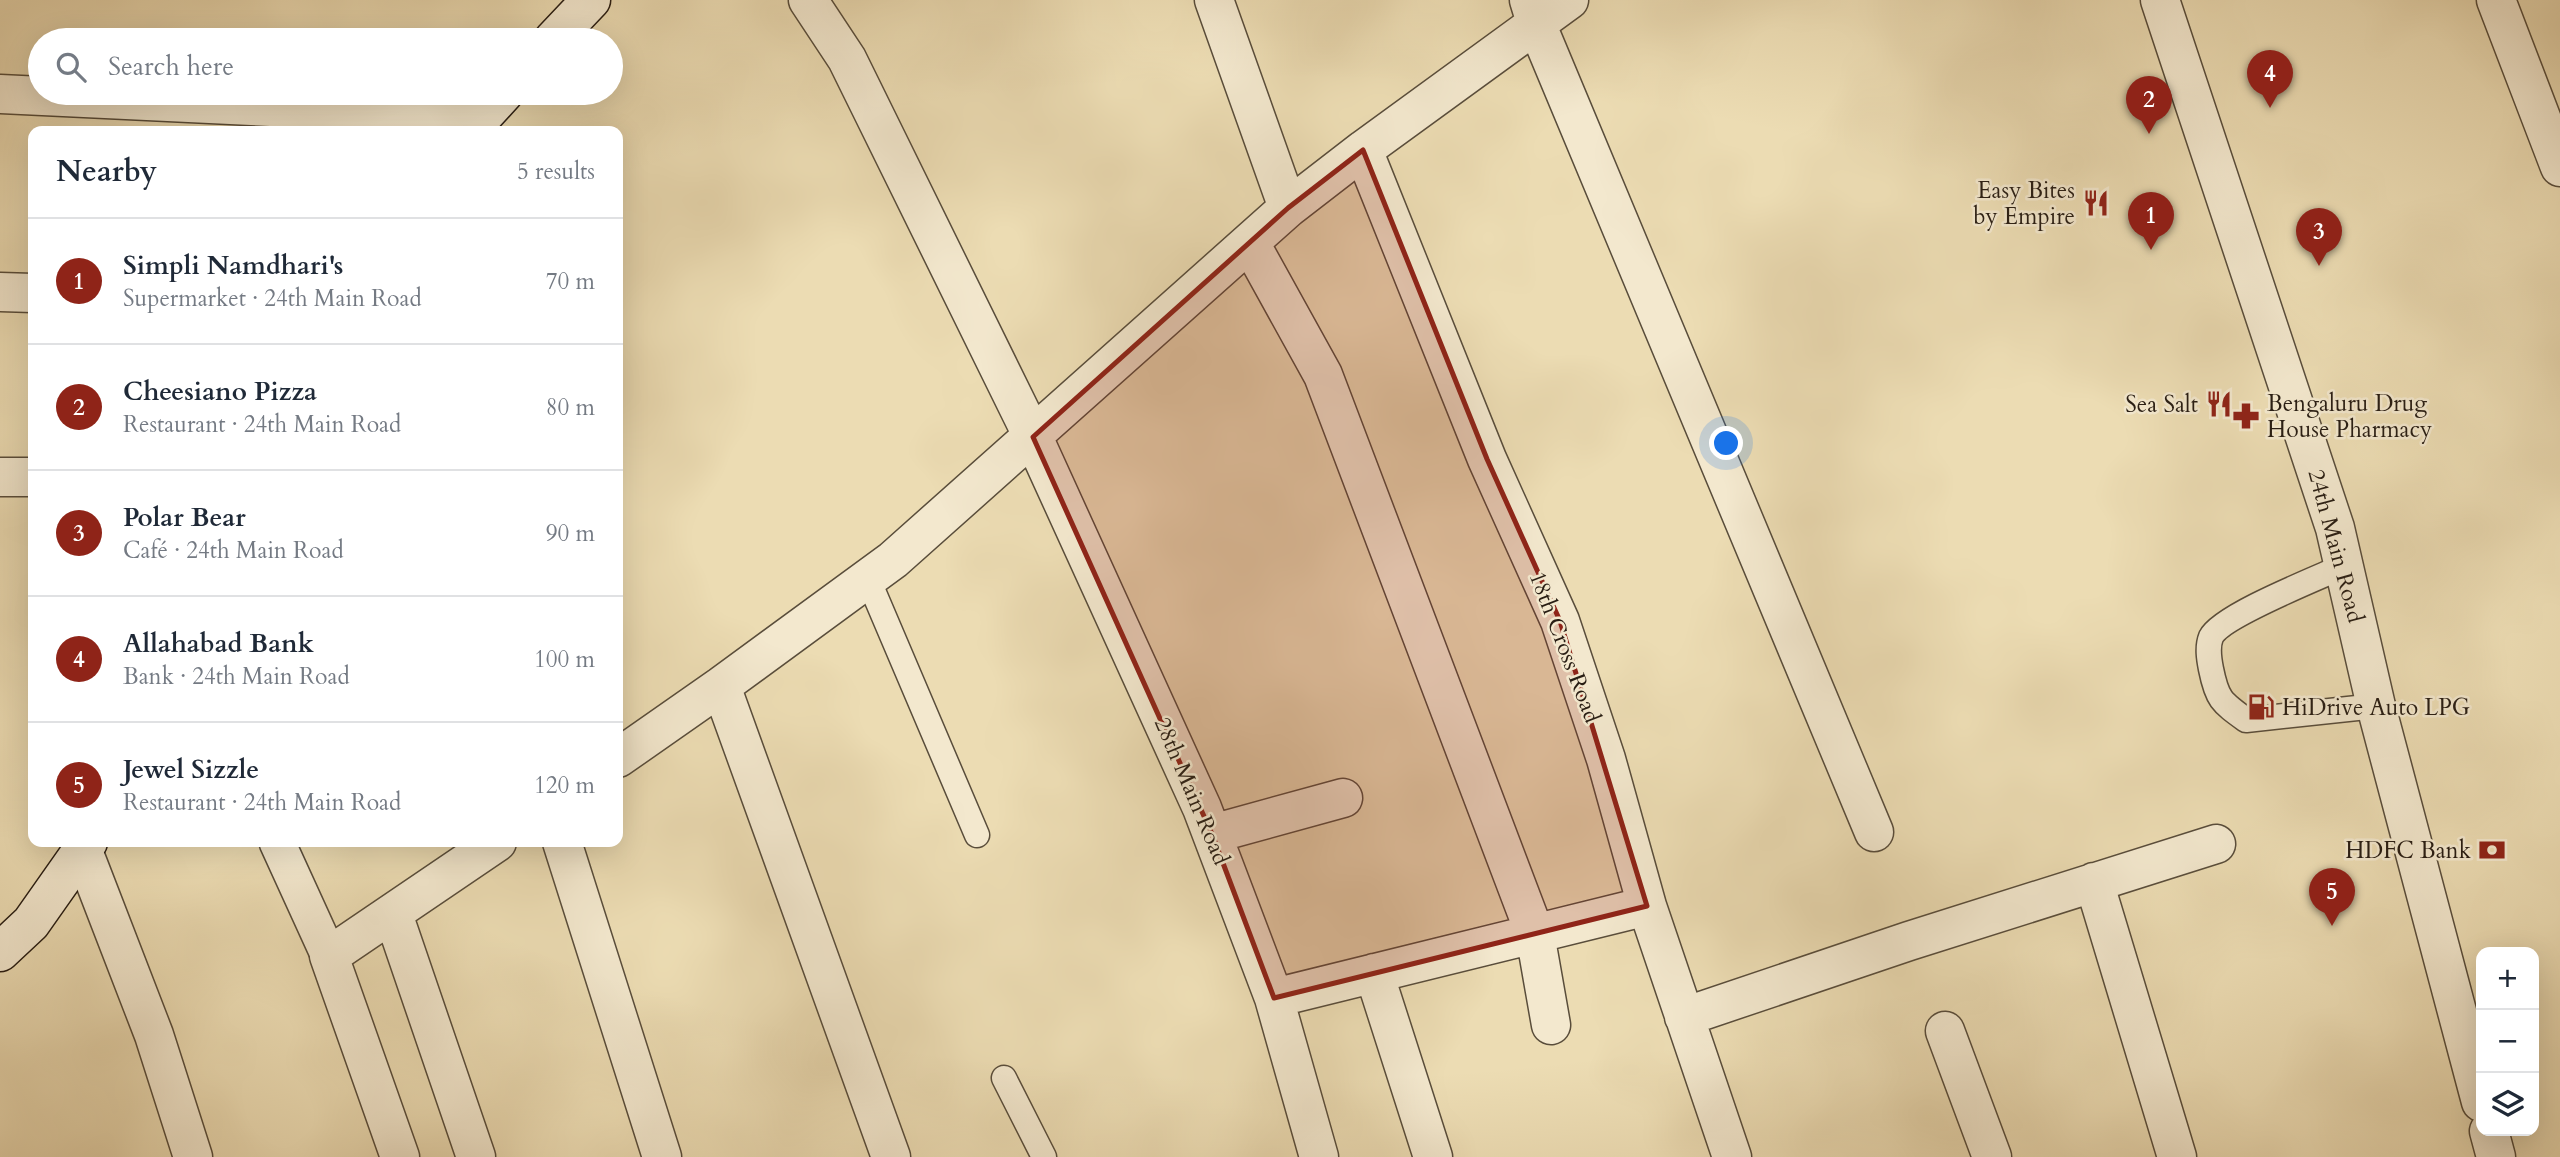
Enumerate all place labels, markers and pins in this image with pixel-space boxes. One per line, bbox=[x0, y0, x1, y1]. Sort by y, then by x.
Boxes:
pin: 4 bbox=[2247, 50, 2293, 108]
pin: 2 bbox=[2126, 76, 2172, 134]
place label: Easy Bites by Empire bbox=[1973, 175, 2075, 232]
restaurant icon: Easy Bites by Empire bbox=[2081, 188, 2111, 218]
pin: 1 bbox=[2128, 192, 2174, 250]
pin: 3 bbox=[2296, 208, 2342, 266]
place label: Bengaluru Drug House Pharmacy bbox=[2267, 388, 2432, 445]
place label: Sea Salt bbox=[2125, 389, 2198, 420]
restaurant icon: Sea Salt bbox=[2204, 389, 2234, 419]
pharmacy icon: Bengaluru Drug House Pharmacy bbox=[2231, 401, 2261, 431]
fuel station icon: HiDrive Auto LPG bbox=[2246, 692, 2276, 722]
place label: HiDrive Auto LPG bbox=[2282, 692, 2470, 723]
place label: HDFC Bank bbox=[2345, 835, 2472, 866]
bank icon: HDFC Bank bbox=[2477, 835, 2507, 865]
pin: 5 bbox=[2309, 868, 2355, 926]

